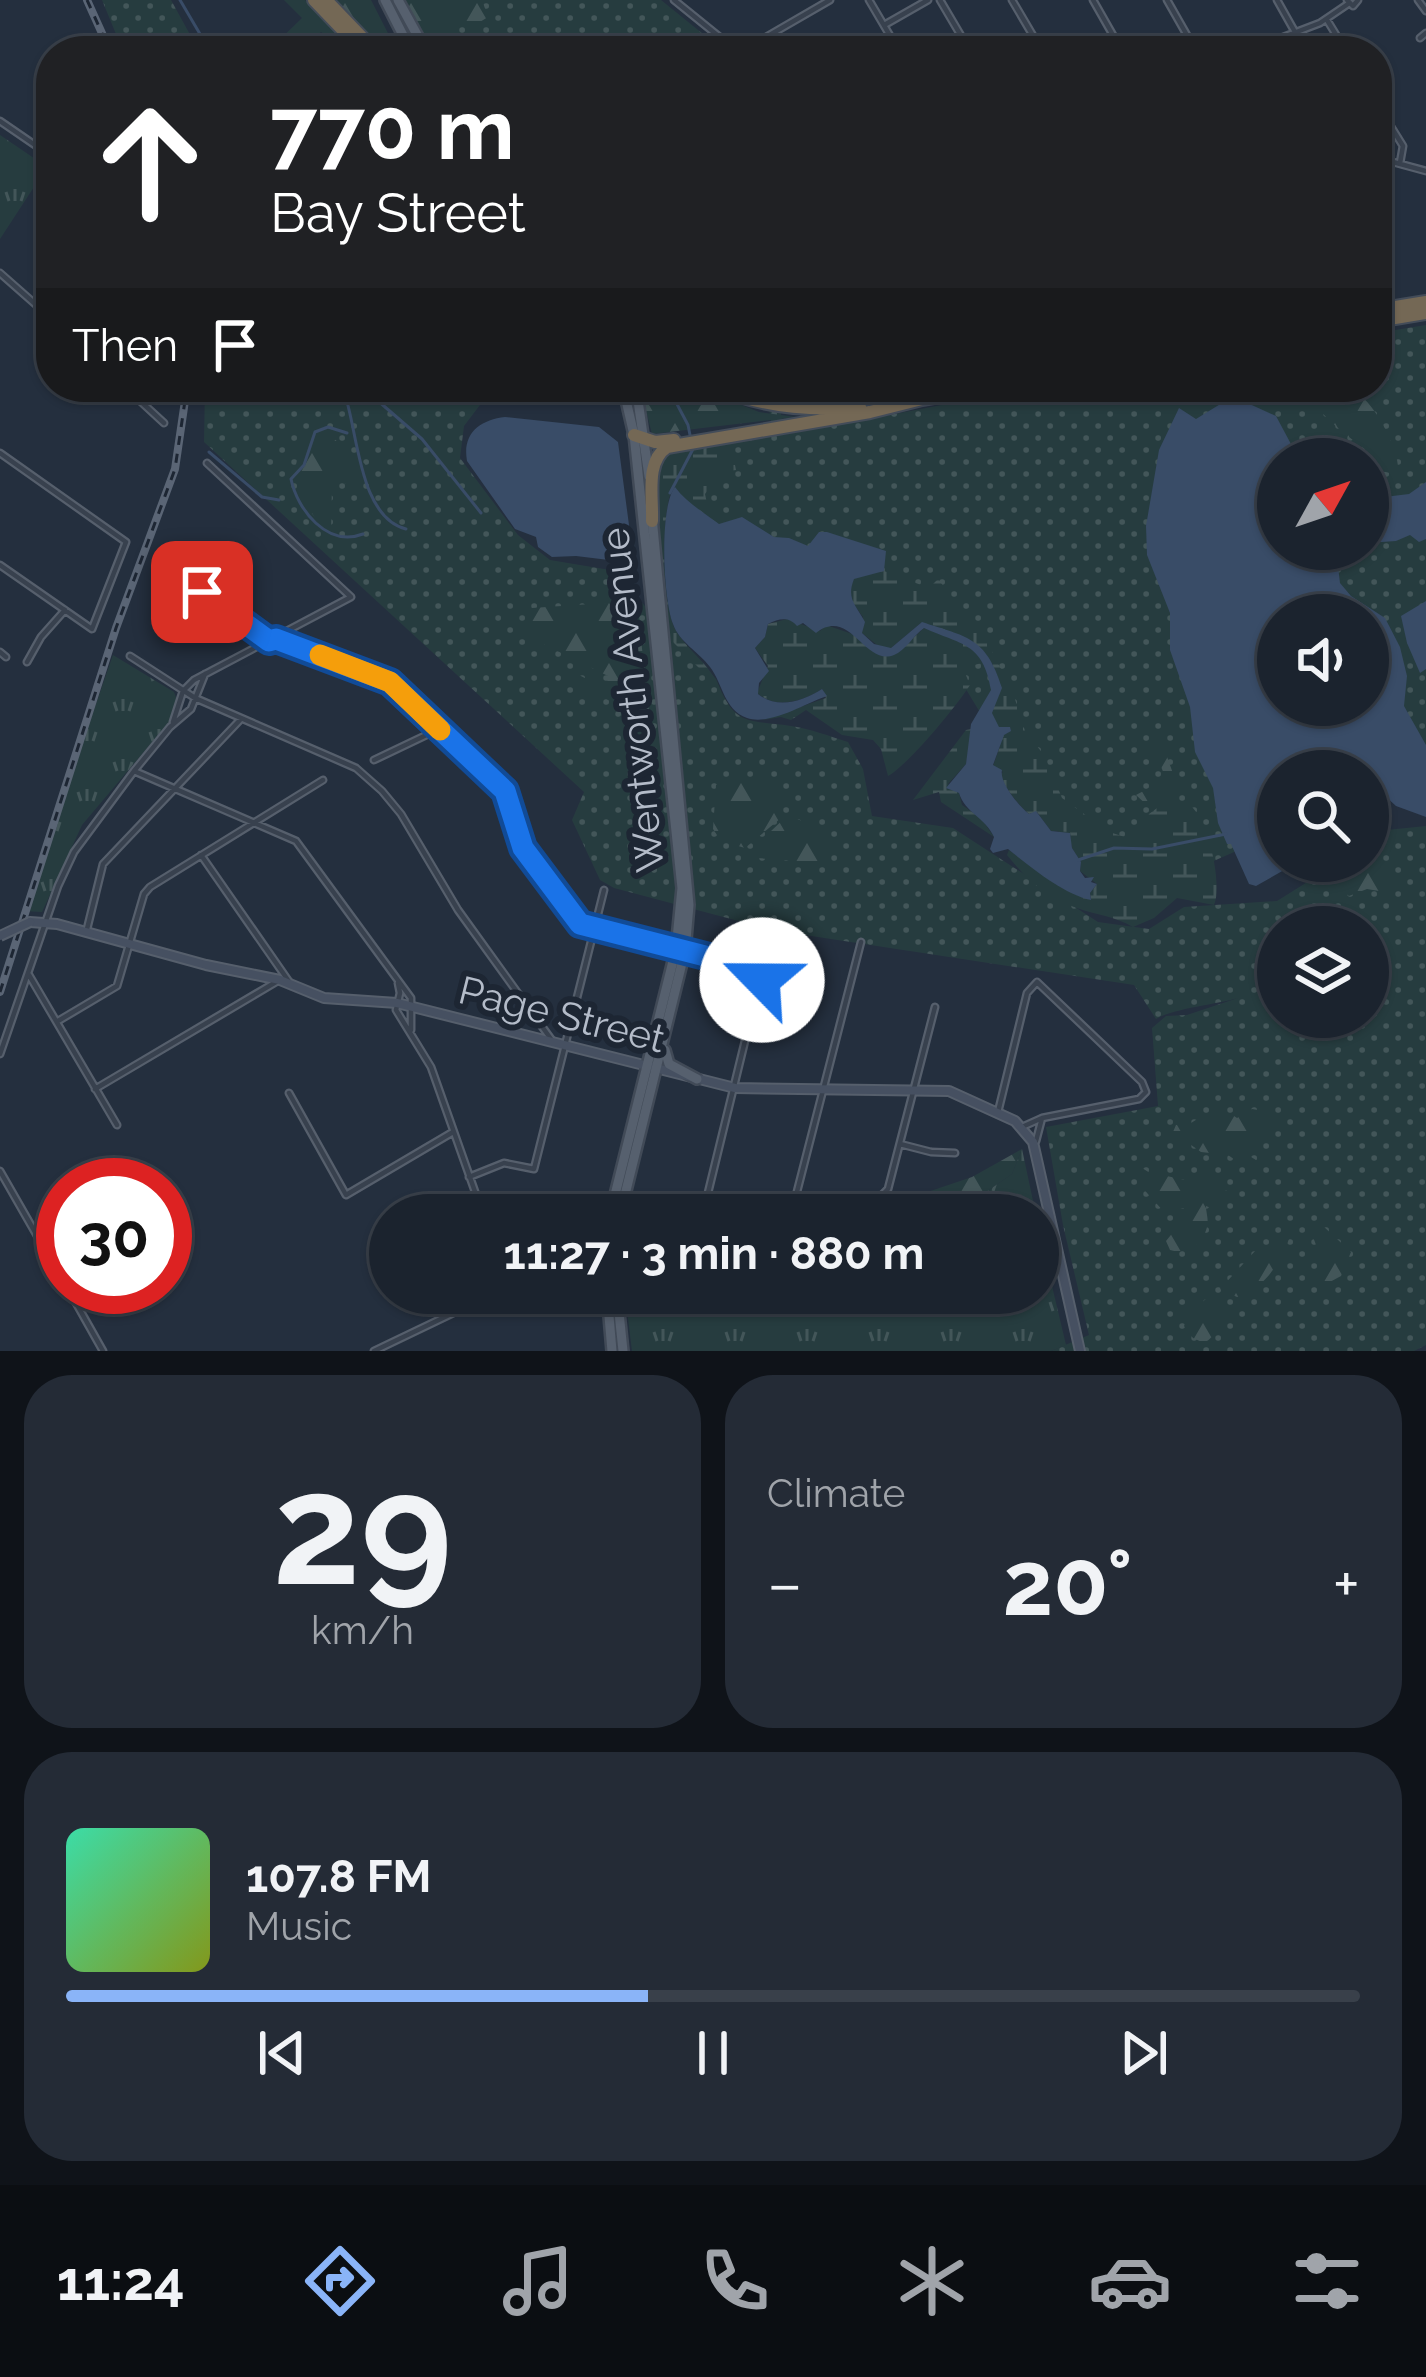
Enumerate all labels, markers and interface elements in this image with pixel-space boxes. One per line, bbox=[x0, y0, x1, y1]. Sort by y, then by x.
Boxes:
text: 770 m bbox=[270, 80, 515, 179]
icon: ahead bbox=[72, 84, 228, 240]
text: Bay Street bbox=[270, 181, 526, 245]
icon: arrive bbox=[202, 312, 268, 378]
text: Then bbox=[72, 319, 178, 372]
north arrow bbox=[1257, 438, 1389, 570]
map controls bbox=[1257, 438, 1389, 1038]
street label: Wentworth Avenue bbox=[591, 526, 673, 874]
pin bbox=[151, 541, 253, 643]
icon: arrive bbox=[169, 559, 235, 625]
button: sound bbox=[1257, 594, 1389, 726]
button: search bbox=[1257, 750, 1389, 882]
button: layers bbox=[1257, 906, 1389, 1038]
position arrow bbox=[699, 917, 825, 1043]
street label: Page Street bbox=[454, 966, 670, 1062]
speed limit sign: 30 bbox=[36, 1158, 192, 1314]
text: 11:27 · 3 min · 880 m bbox=[504, 1227, 924, 1280]
text: 29 bbox=[273, 1437, 452, 1621]
text: Climate bbox=[767, 1470, 905, 1516]
text: 20° bbox=[1002, 1530, 1133, 1636]
text: − bbox=[767, 1545, 803, 1622]
text: + bbox=[1333, 1545, 1360, 1622]
text: km/h bbox=[311, 1607, 414, 1653]
text: 107.8 FM bbox=[246, 1850, 431, 1903]
text: Music bbox=[246, 1903, 352, 1949]
icon: previous bbox=[249, 2020, 315, 2086]
icon: pause bbox=[680, 2020, 746, 2086]
icon: next bbox=[1111, 2020, 1177, 2086]
icon: directions bbox=[298, 2239, 382, 2323]
icon: music bbox=[496, 2239, 580, 2323]
icon: phone bbox=[693, 2239, 777, 2323]
icon: climate bbox=[890, 2239, 974, 2323]
icon: car bbox=[1088, 2239, 1172, 2323]
icon: filters bbox=[1285, 2239, 1369, 2323]
text: 11:24 bbox=[57, 2249, 185, 2313]

